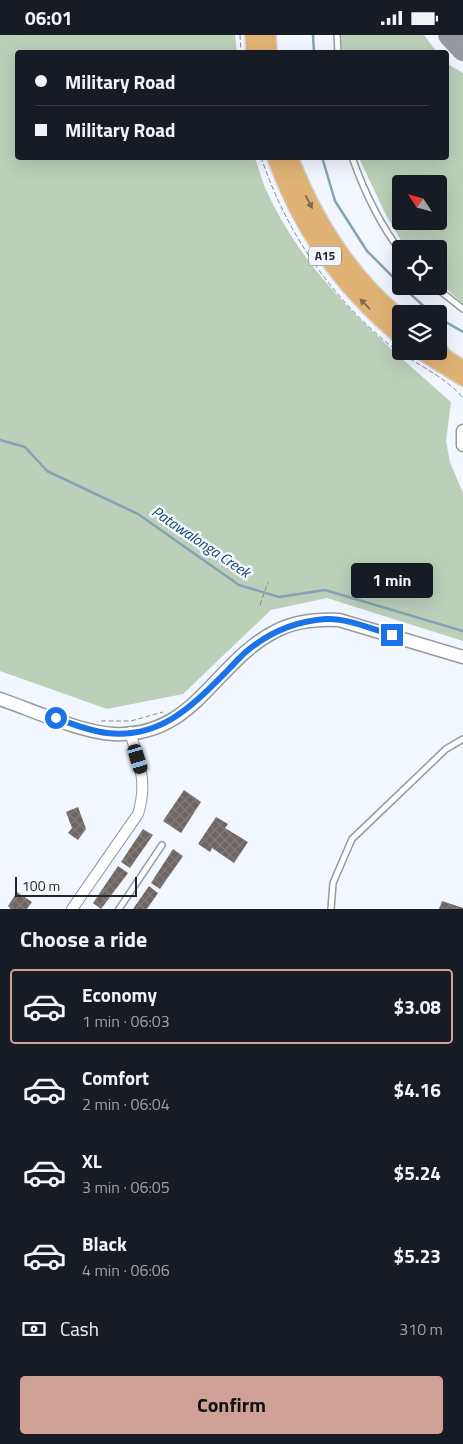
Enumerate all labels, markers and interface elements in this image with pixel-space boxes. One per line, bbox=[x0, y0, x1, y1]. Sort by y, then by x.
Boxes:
text: 06:01 bbox=[25, 3, 72, 32]
text: Military Road bbox=[65, 67, 176, 96]
text: Military Road bbox=[65, 115, 176, 144]
north arrow bbox=[392, 175, 448, 230]
map controls bbox=[392, 175, 447, 360]
one-way arrow bbox=[305, 195, 313, 210]
button: locate bbox=[392, 240, 447, 295]
road number: A15 bbox=[309, 247, 341, 265]
one-way arrow bbox=[359, 299, 371, 311]
button: layers bbox=[392, 305, 447, 360]
water label: Patawalonga Creek bbox=[147, 500, 257, 585]
callout: 1 min bbox=[351, 563, 433, 597]
text: 1 min bbox=[373, 568, 411, 592]
route end bbox=[381, 624, 403, 646]
route start bbox=[45, 707, 67, 729]
car bbox=[126, 742, 149, 776]
scale bar bbox=[15, 874, 138, 897]
text: 100 m bbox=[22, 875, 60, 896]
text: Choose a ride bbox=[20, 922, 147, 956]
text: Economy bbox=[82, 980, 157, 1009]
icon: car bbox=[22, 984, 67, 1029]
text: $3.08 bbox=[394, 992, 441, 1021]
text: 1 min · 06:03 bbox=[82, 1009, 170, 1033]
text: Comfort bbox=[82, 1063, 149, 1092]
icon: car bbox=[22, 1067, 67, 1112]
text: $4.16 bbox=[394, 1075, 441, 1104]
text: 2 min · 06:04 bbox=[82, 1092, 170, 1116]
text: XL bbox=[82, 1146, 102, 1175]
icon: car bbox=[22, 1150, 67, 1195]
text: $5.24 bbox=[394, 1158, 441, 1187]
text: 3 min · 06:05 bbox=[82, 1175, 170, 1199]
text: Black bbox=[82, 1229, 127, 1258]
icon: car bbox=[22, 1233, 67, 1278]
text: $5.23 bbox=[394, 1241, 441, 1270]
text: 4 min · 06:06 bbox=[82, 1258, 170, 1282]
text: Cash bbox=[60, 1314, 99, 1343]
icon: cash bbox=[20, 1315, 48, 1343]
text: 310 m bbox=[399, 1317, 443, 1341]
button: Confirm bbox=[20, 1376, 443, 1434]

